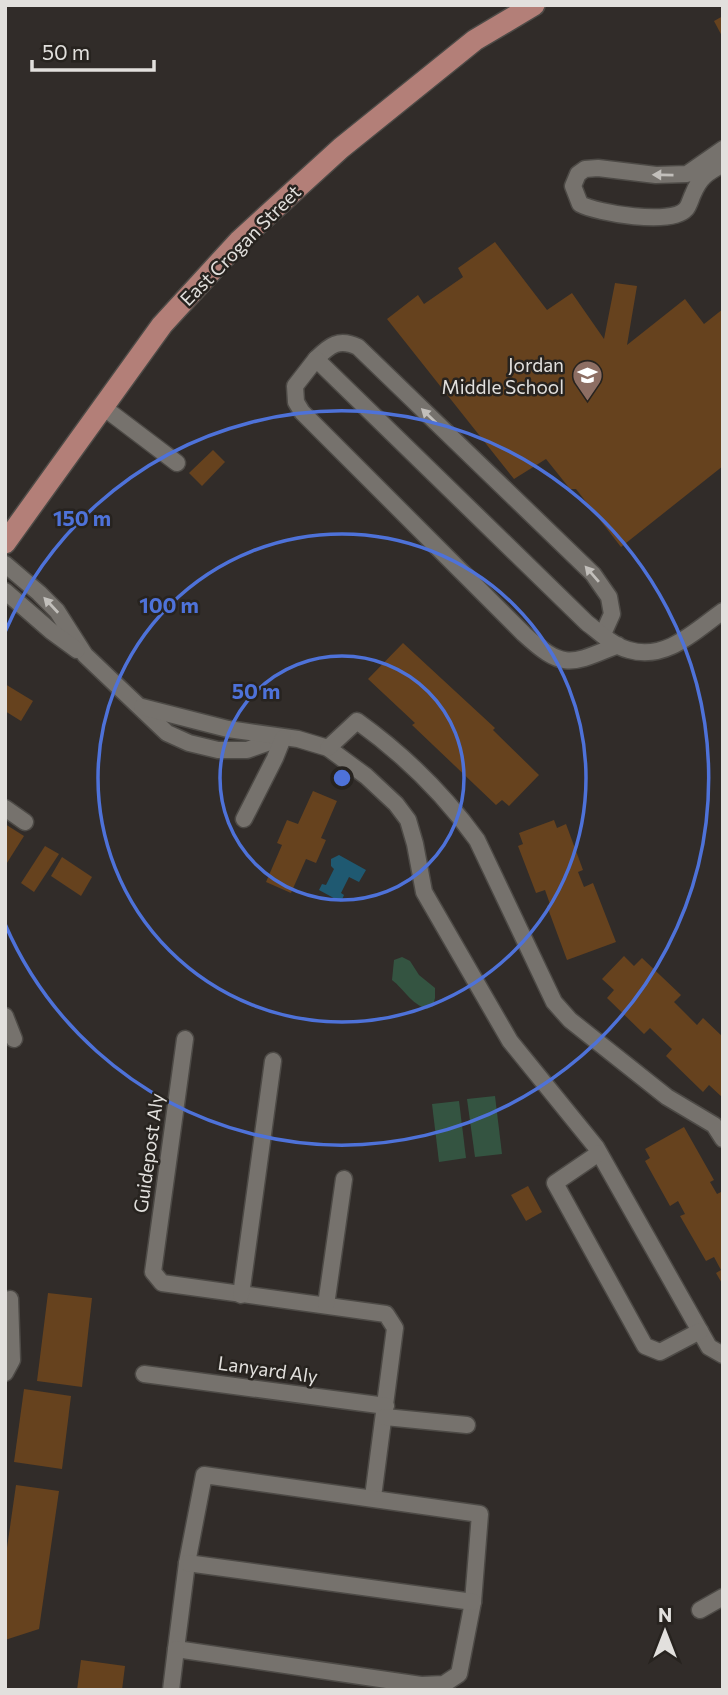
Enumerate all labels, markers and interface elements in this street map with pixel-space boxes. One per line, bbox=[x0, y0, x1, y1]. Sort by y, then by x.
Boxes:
scale bar bbox=[32, 28, 154, 72]
text: 50 m bbox=[42, 39, 90, 64]
one-way arrow bbox=[652, 169, 674, 180]
street label: East Crogan Street bbox=[175, 180, 305, 310]
place label: Jordan Middle School bbox=[442, 353, 564, 398]
school or university icon: Jordan Middle School bbox=[570, 358, 604, 402]
one-way arrow bbox=[421, 408, 438, 424]
text: 150 m bbox=[53, 505, 111, 530]
one-way arrow bbox=[584, 565, 600, 583]
text: 100 m bbox=[139, 592, 199, 617]
one-way arrow bbox=[43, 597, 59, 614]
text: 50 m bbox=[232, 678, 280, 703]
centre of rings bbox=[330, 766, 354, 790]
street label: Guidepost Aly bbox=[128, 1092, 168, 1214]
street label: Lanyard Aly bbox=[217, 1351, 320, 1387]
north arrow bbox=[630, 1597, 700, 1667]
text: N bbox=[658, 1603, 672, 1626]

